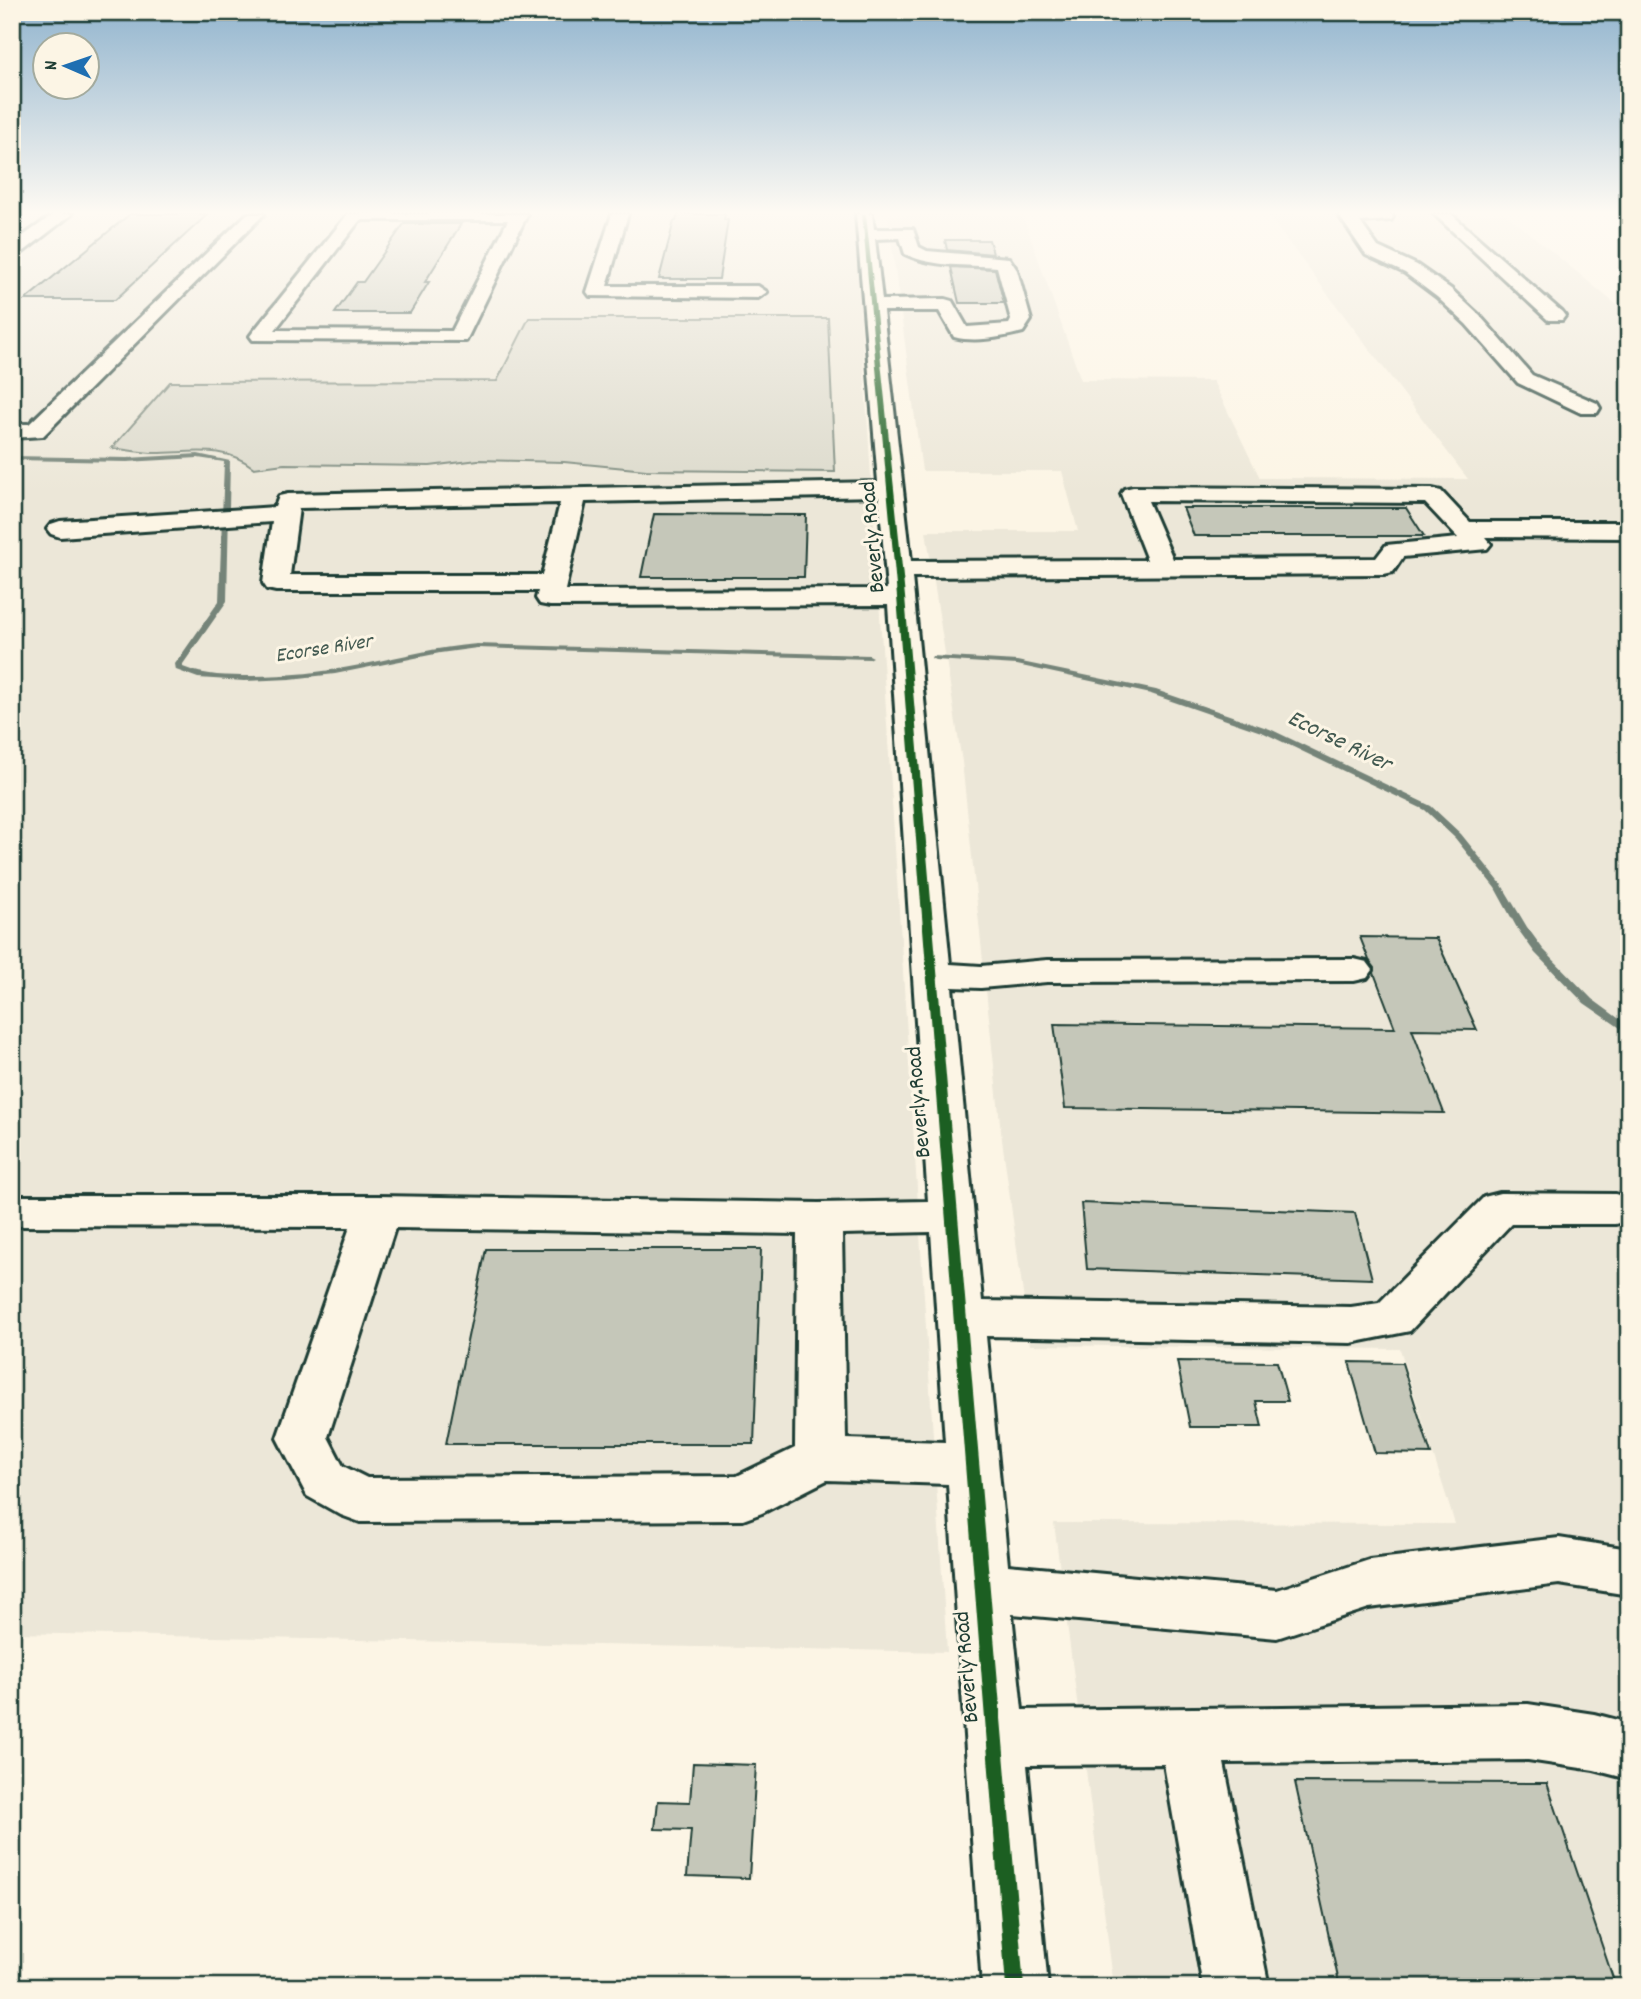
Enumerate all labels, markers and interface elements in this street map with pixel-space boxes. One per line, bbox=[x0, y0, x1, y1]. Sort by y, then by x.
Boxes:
north arrow bbox=[32, 32, 102, 102]
text: N bbox=[39, 60, 66, 71]
street label: Beverly Road bbox=[853, 480, 895, 594]
water label: Ecorse River bbox=[273, 627, 377, 672]
water label: Ecorse River bbox=[1281, 702, 1399, 783]
street label: Beverly Road bbox=[899, 1045, 941, 1159]
street label: Beverly Road bbox=[947, 1610, 989, 1724]

